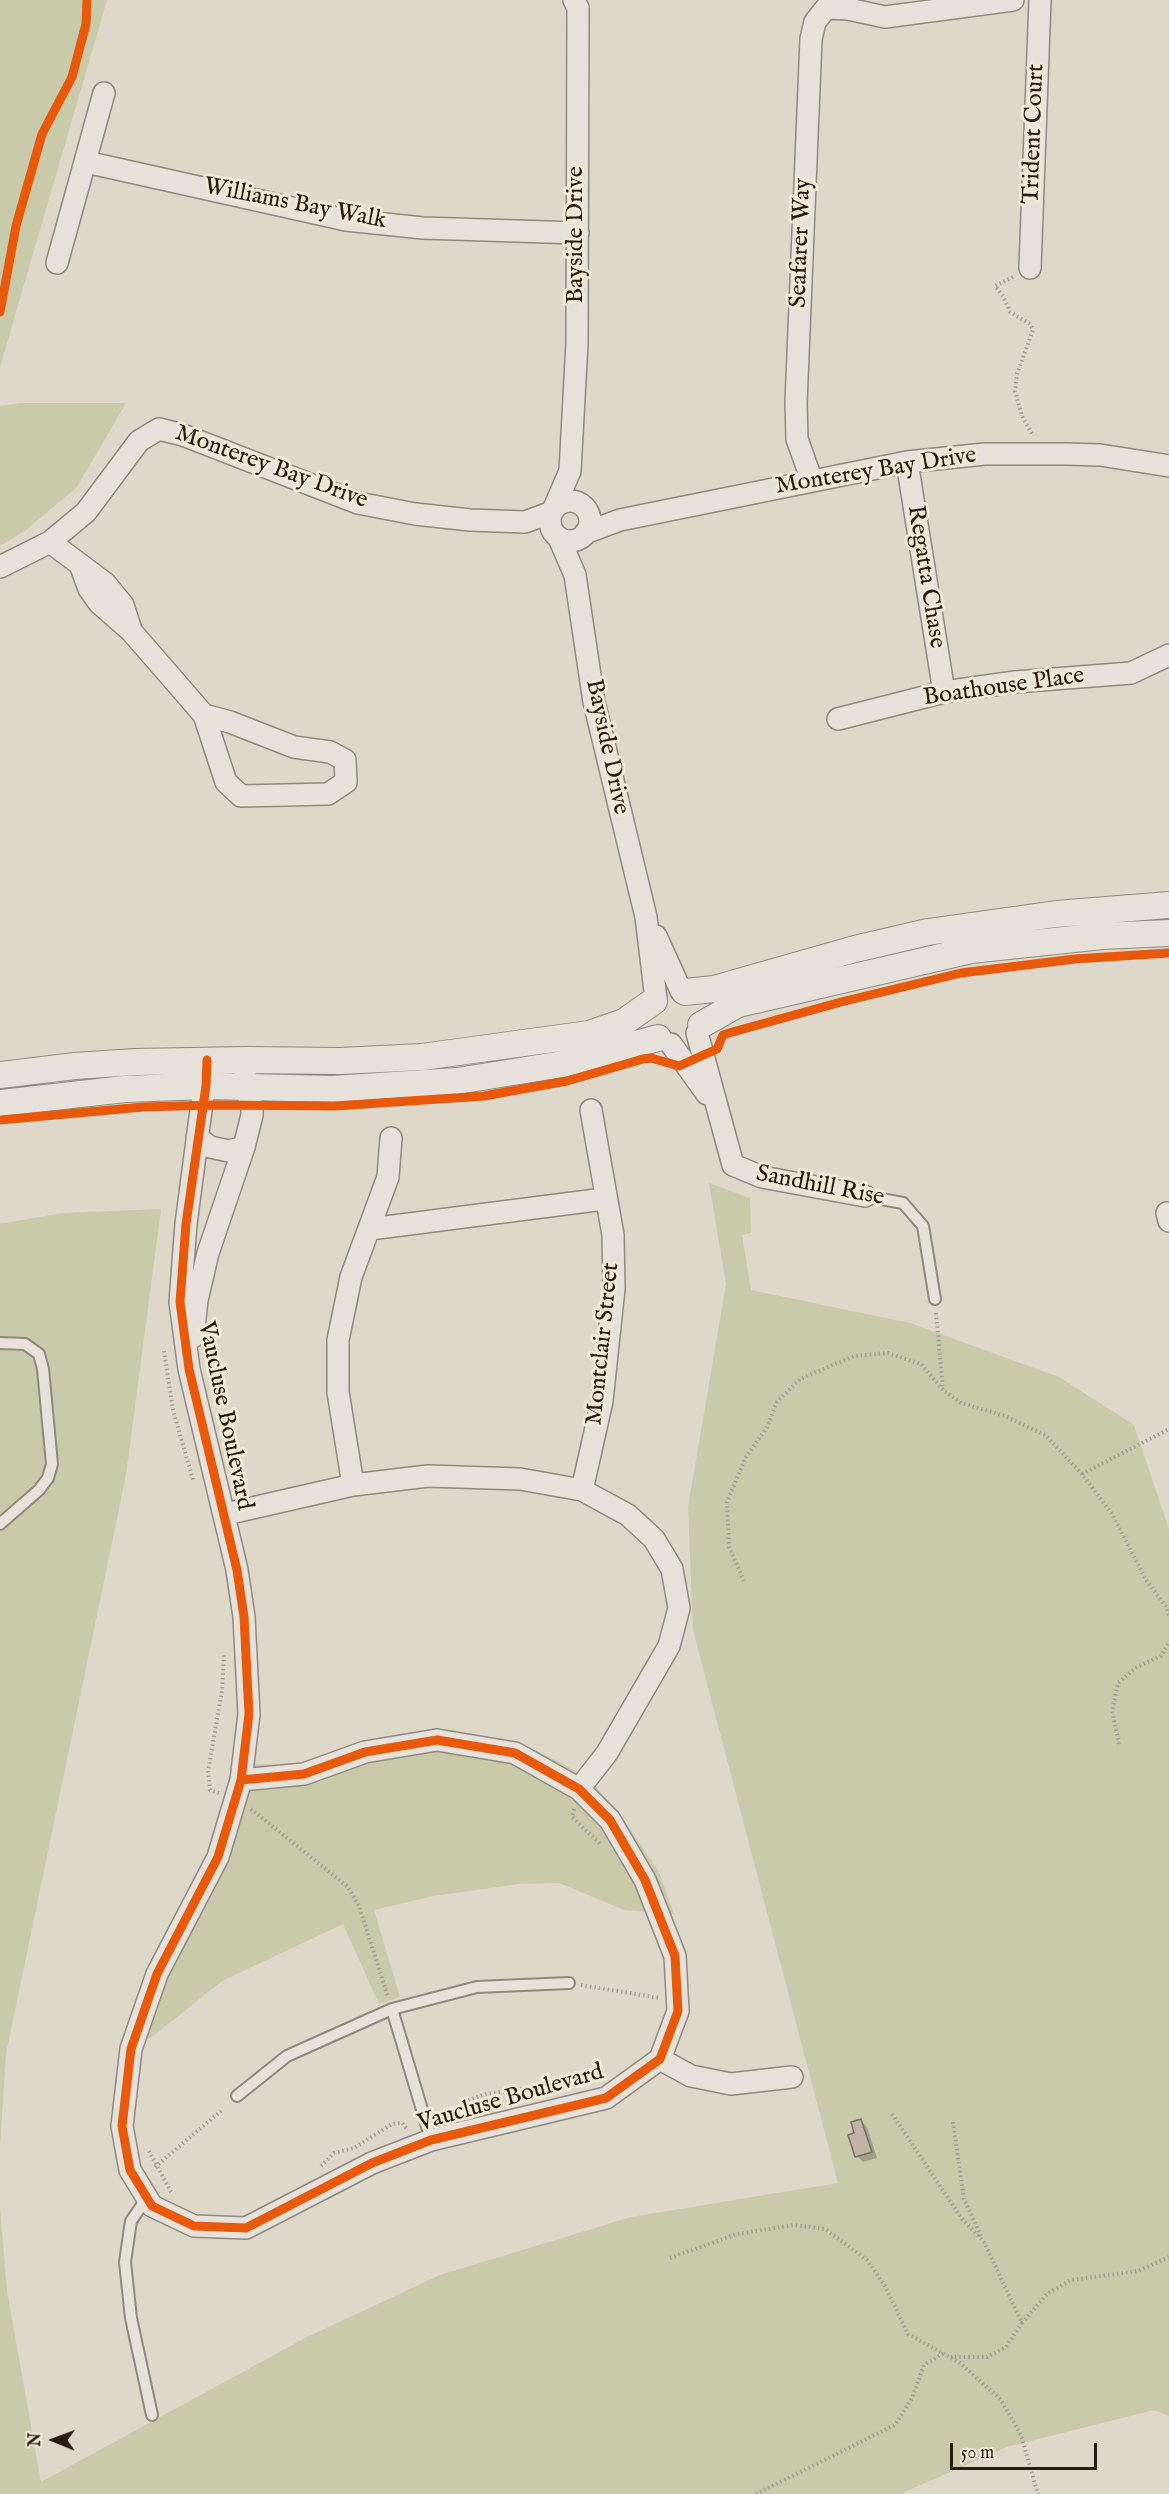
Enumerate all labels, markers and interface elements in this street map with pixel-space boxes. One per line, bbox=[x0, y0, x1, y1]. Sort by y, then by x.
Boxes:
street label: Trident Court bbox=[1018, 63, 1052, 205]
street label: Bayside Drive bbox=[563, 166, 591, 304]
street label: Williams Bay Walk bbox=[201, 173, 389, 237]
street label: Seafarer Way bbox=[785, 178, 819, 308]
street label: Monterey Bay Drive bbox=[171, 420, 371, 516]
street label: Monterey Bay Drive bbox=[774, 442, 978, 502]
street label: Regatta Chase bbox=[899, 503, 951, 651]
street label: Boathouse Place bbox=[922, 662, 1086, 714]
street label: Bayside Drive bbox=[578, 677, 634, 817]
street label: Sandhill Rise bbox=[754, 1160, 886, 1214]
street label: Montclair Street bbox=[581, 1261, 627, 1427]
street label: Vaucluse Boulevard bbox=[190, 1319, 258, 1513]
street label: Vaucluse Boulevard bbox=[415, 2059, 607, 2139]
north arrow bbox=[24, 2410, 84, 2470]
scale bar bbox=[953, 2431, 1100, 2469]
text: N bbox=[26, 2433, 46, 2447]
text: 50 m bbox=[961, 2442, 994, 2465]

